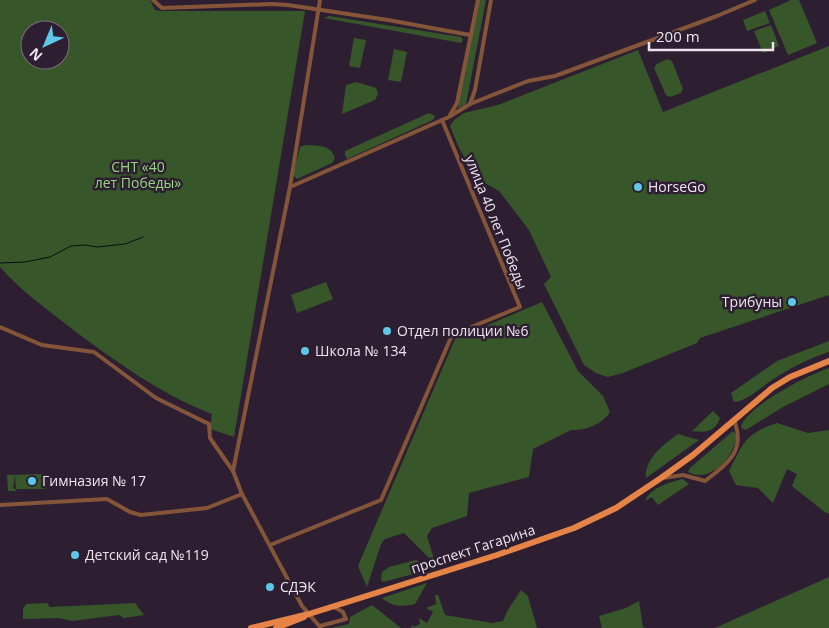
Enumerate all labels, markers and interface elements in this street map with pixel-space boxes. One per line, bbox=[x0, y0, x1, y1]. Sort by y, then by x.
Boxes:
north arrow bbox=[20, 20, 70, 70]
scale bar bbox=[649, 20, 773, 52]
text: 200 m bbox=[656, 26, 700, 46]
text: N bbox=[25, 44, 46, 66]
street label: улица 40 лет Победы bbox=[461, 152, 532, 292]
park label: СНТ «40 лет Победы» bbox=[95, 157, 181, 192]
place label: HorseGo bbox=[648, 177, 706, 196]
marker: HorseGo bbox=[632, 181, 644, 193]
place label: Трибуны bbox=[722, 292, 782, 311]
marker: Трибуны bbox=[786, 296, 798, 308]
place label: Отдел полиции №6 bbox=[397, 321, 529, 340]
marker: Отдел полиции №6 bbox=[381, 325, 393, 337]
place label: Школа № 134 bbox=[315, 341, 406, 360]
marker: Школа № 134 bbox=[299, 345, 311, 357]
place label: Гимназия № 17 bbox=[42, 471, 146, 490]
marker: Гимназия № 17 bbox=[26, 475, 38, 487]
street label: проспект Гагарина bbox=[408, 520, 537, 578]
place label: Детский сад №119 bbox=[85, 545, 209, 564]
marker: Детский сад №119 bbox=[69, 549, 81, 561]
place label: СДЭК bbox=[280, 577, 316, 596]
marker: СДЭК bbox=[264, 581, 276, 593]

